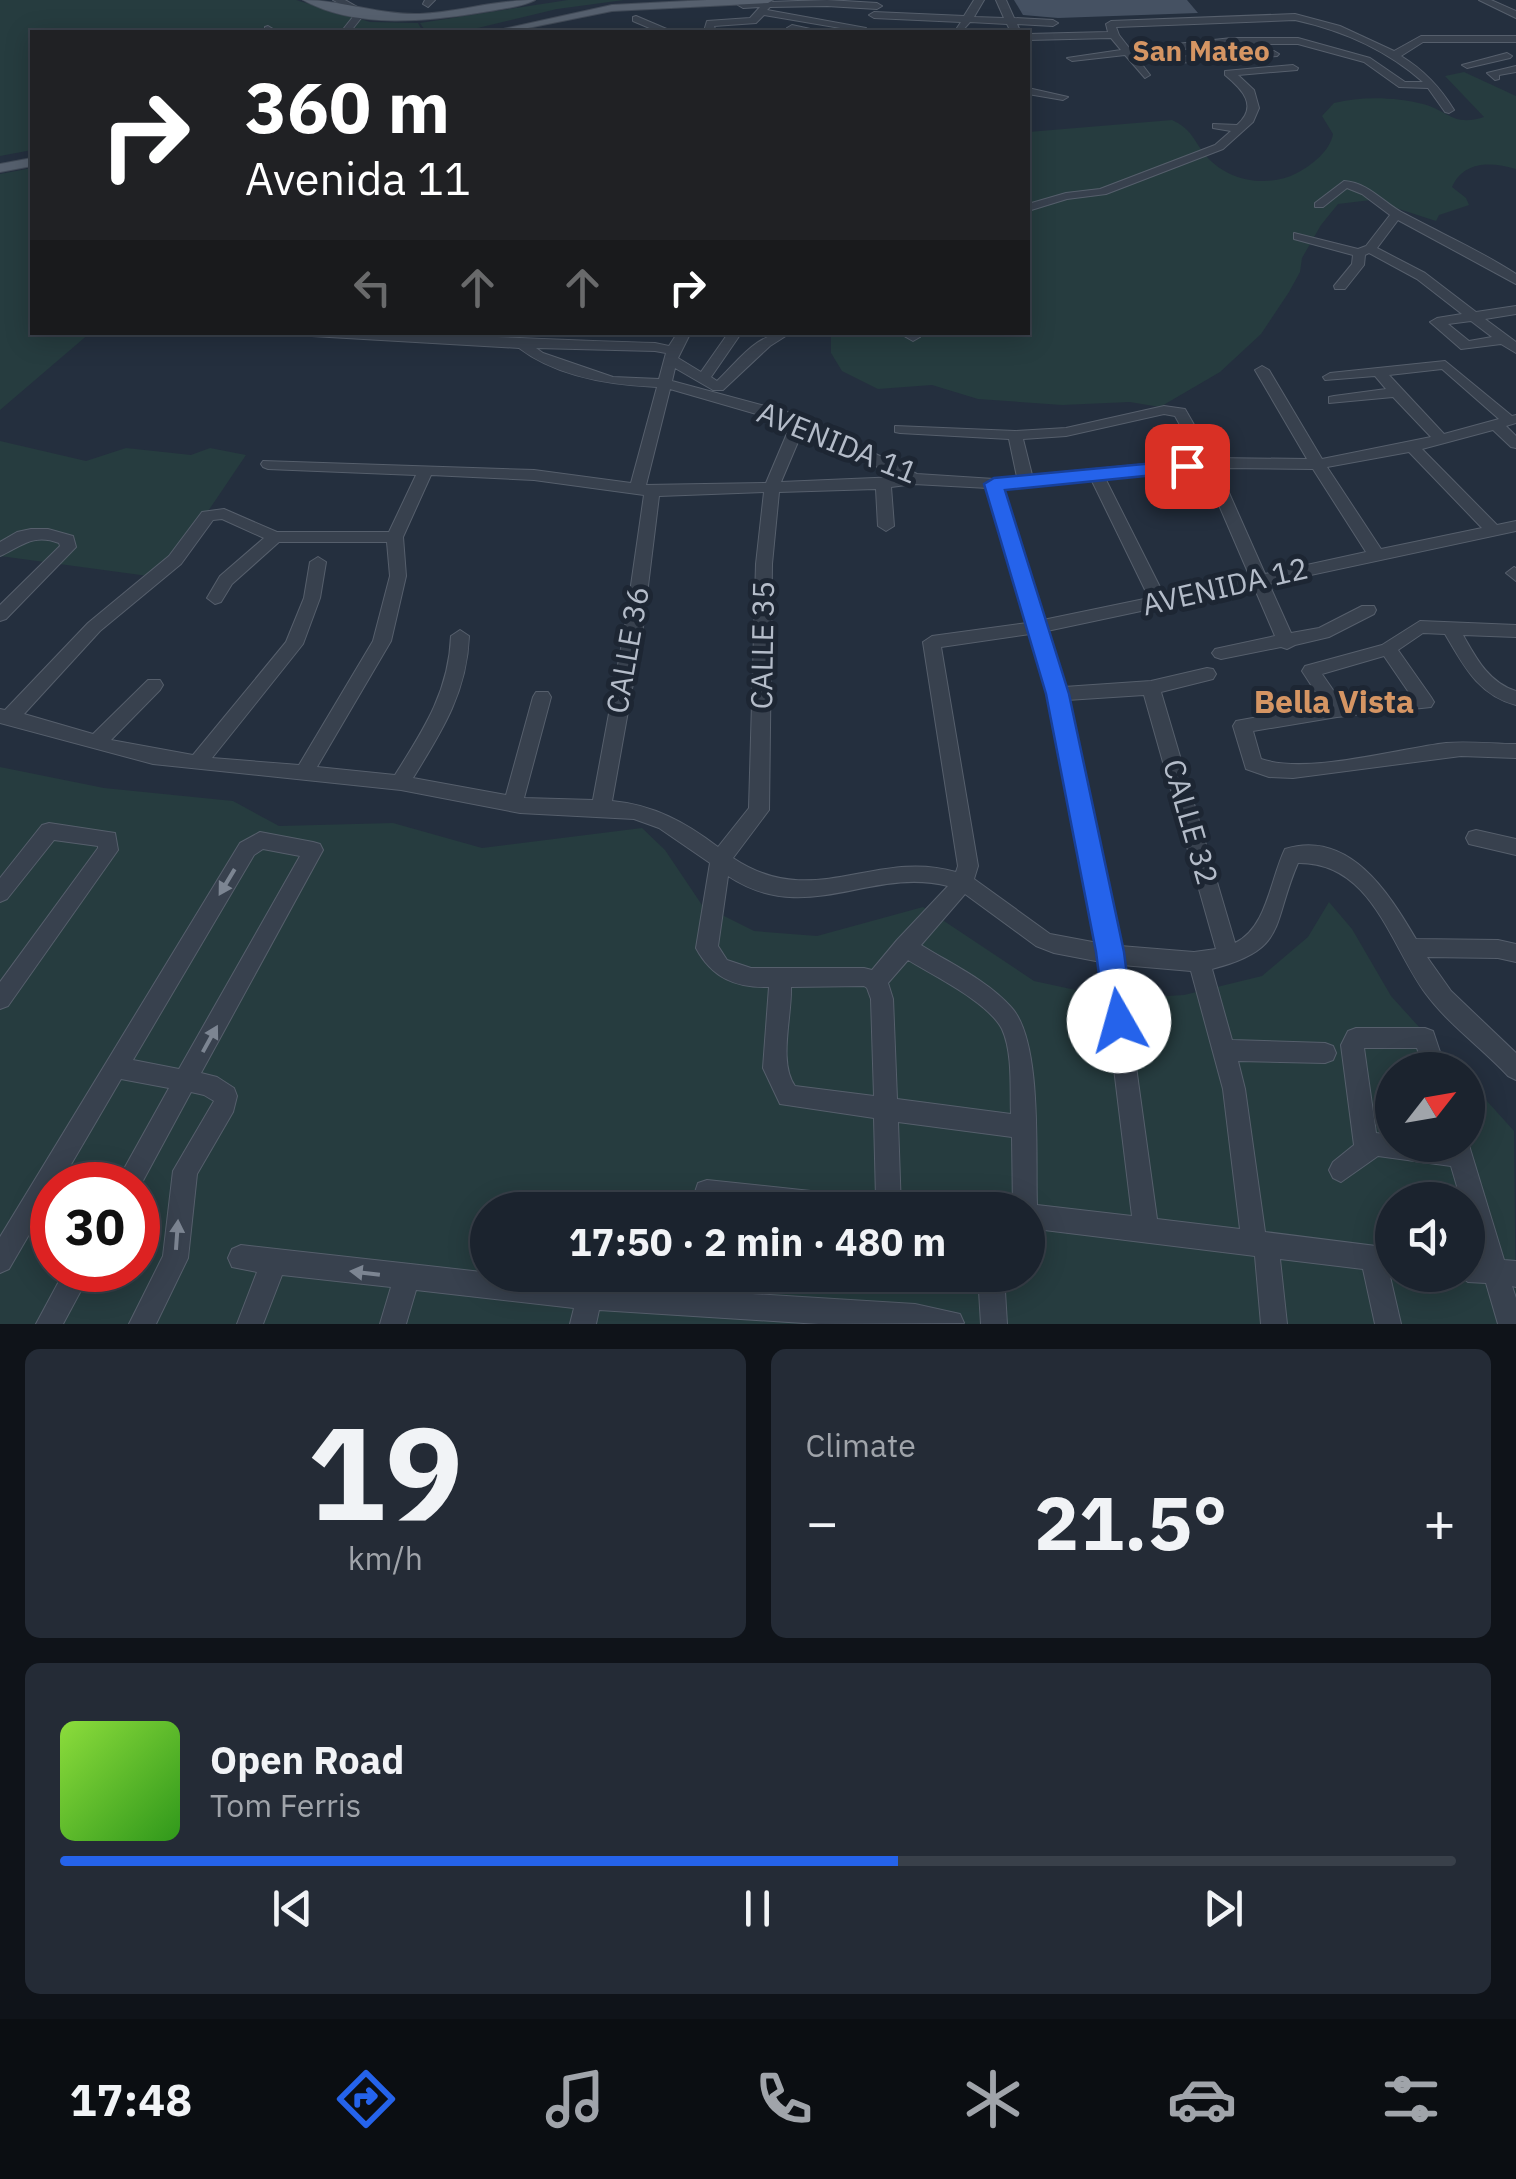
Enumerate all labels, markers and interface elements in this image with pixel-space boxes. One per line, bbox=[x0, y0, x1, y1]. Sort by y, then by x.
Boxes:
district label: San Mateo bbox=[1132, 32, 1270, 69]
text: 360 m bbox=[245, 61, 450, 152]
icon: right bbox=[80, 70, 210, 200]
text: Avenida 11 bbox=[245, 149, 471, 207]
icon: left bbox=[345, 260, 400, 315]
icon: ahead bbox=[450, 260, 505, 315]
icon: ahead bbox=[555, 260, 610, 315]
icon: right bbox=[660, 260, 715, 315]
street label: AVENIDA 11 bbox=[752, 392, 923, 491]
pin bbox=[1145, 424, 1230, 509]
icon: arrive bbox=[1160, 439, 1215, 494]
street label: AVENIDA 12 bbox=[1138, 548, 1311, 624]
street label: CALLE 35 bbox=[741, 580, 782, 710]
street label: CALLE 36 bbox=[596, 583, 657, 716]
district label: Bella Vista bbox=[1254, 680, 1414, 722]
street label: CALLE 32 bbox=[1155, 754, 1228, 889]
one-way arrow bbox=[219, 868, 236, 896]
position arrow bbox=[1067, 969, 1171, 1073]
one-way arrow bbox=[200, 1025, 218, 1053]
north arrow bbox=[1375, 1052, 1485, 1162]
map controls bbox=[1375, 1052, 1485, 1292]
speed limit sign: 30 bbox=[30, 1162, 160, 1292]
button: sound bbox=[1375, 1182, 1485, 1292]
text: 17:50 · 2 min · 480 m bbox=[569, 1217, 946, 1266]
one-way arrow bbox=[170, 1218, 186, 1250]
one-way arrow bbox=[348, 1265, 380, 1281]
text: 19 bbox=[307, 1387, 463, 1556]
text: Climate bbox=[806, 1424, 916, 1466]
text: 21.5° bbox=[1034, 1473, 1228, 1571]
text: − bbox=[806, 1486, 839, 1557]
text: + bbox=[1423, 1486, 1456, 1557]
text: km/h bbox=[348, 1537, 423, 1579]
text: Open Road bbox=[210, 1735, 404, 1784]
text: Tom Ferris bbox=[210, 1784, 361, 1826]
icon: previous bbox=[265, 1881, 320, 1936]
icon: pause bbox=[730, 1881, 785, 1936]
icon: next bbox=[1196, 1881, 1251, 1936]
icon: directions bbox=[331, 2064, 401, 2134]
icon: music bbox=[540, 2064, 610, 2134]
icon: phone bbox=[749, 2064, 819, 2134]
icon: climate bbox=[958, 2064, 1028, 2134]
icon: car bbox=[1167, 2064, 1237, 2134]
icon: filters bbox=[1376, 2064, 1446, 2134]
text: 17:48 bbox=[70, 2070, 192, 2128]

